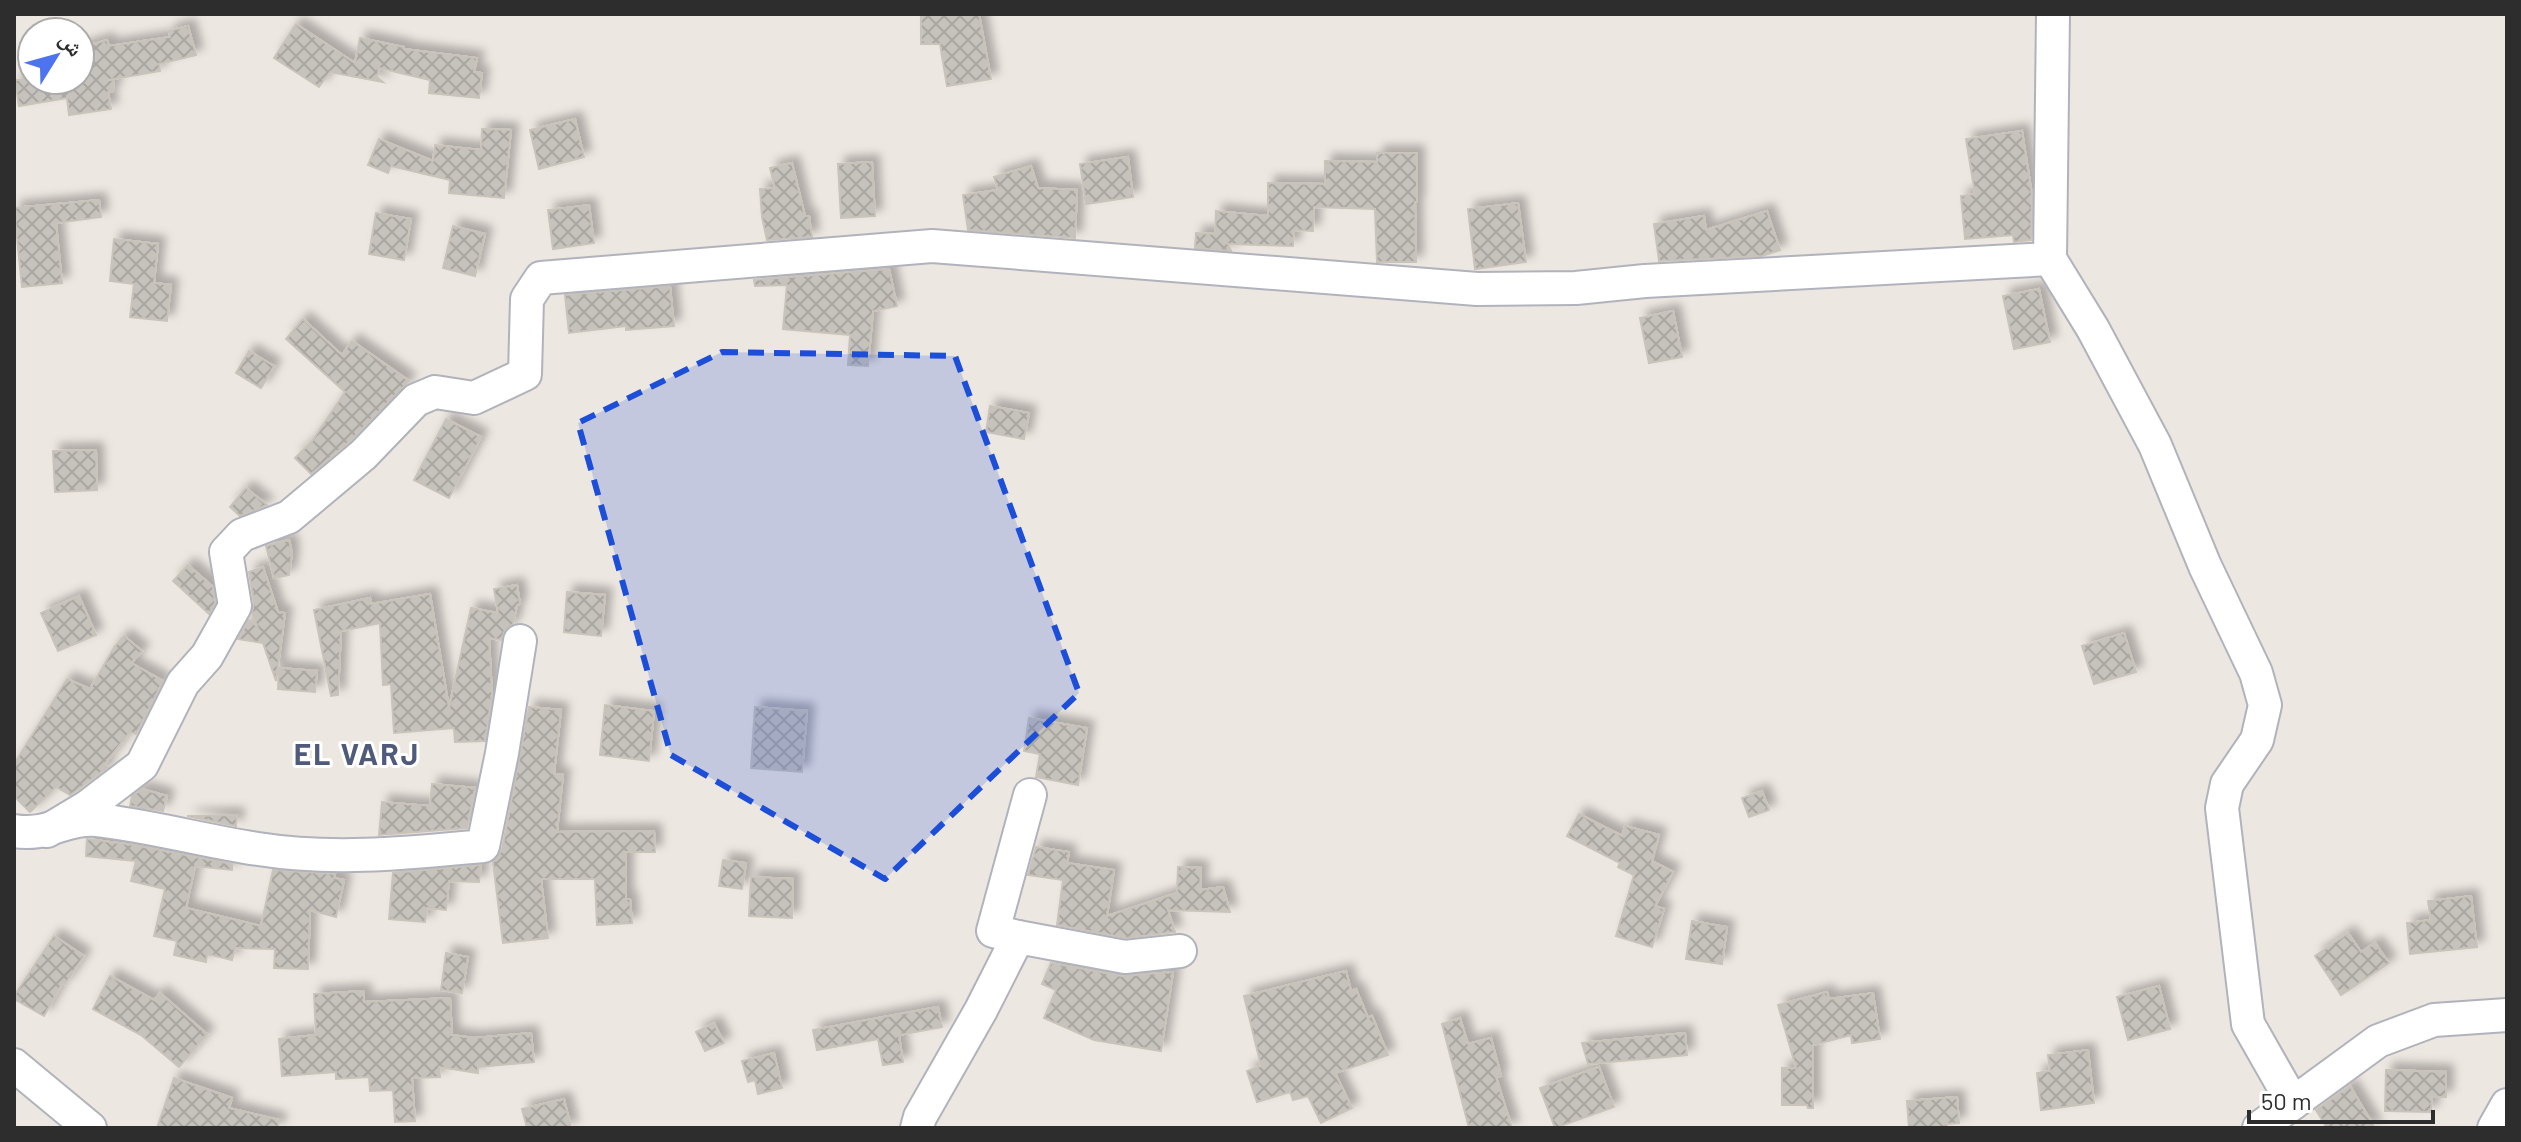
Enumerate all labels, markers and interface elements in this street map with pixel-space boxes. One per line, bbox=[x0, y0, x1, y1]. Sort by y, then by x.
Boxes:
north arrow bbox=[16, 16, 96, 96]
text: ش bbox=[54, 26, 90, 62]
district label: EL VARJ bbox=[294, 735, 420, 771]
scale bar bbox=[2249, 1074, 2433, 1124]
text: 50 m bbox=[2261, 1086, 2312, 1115]

